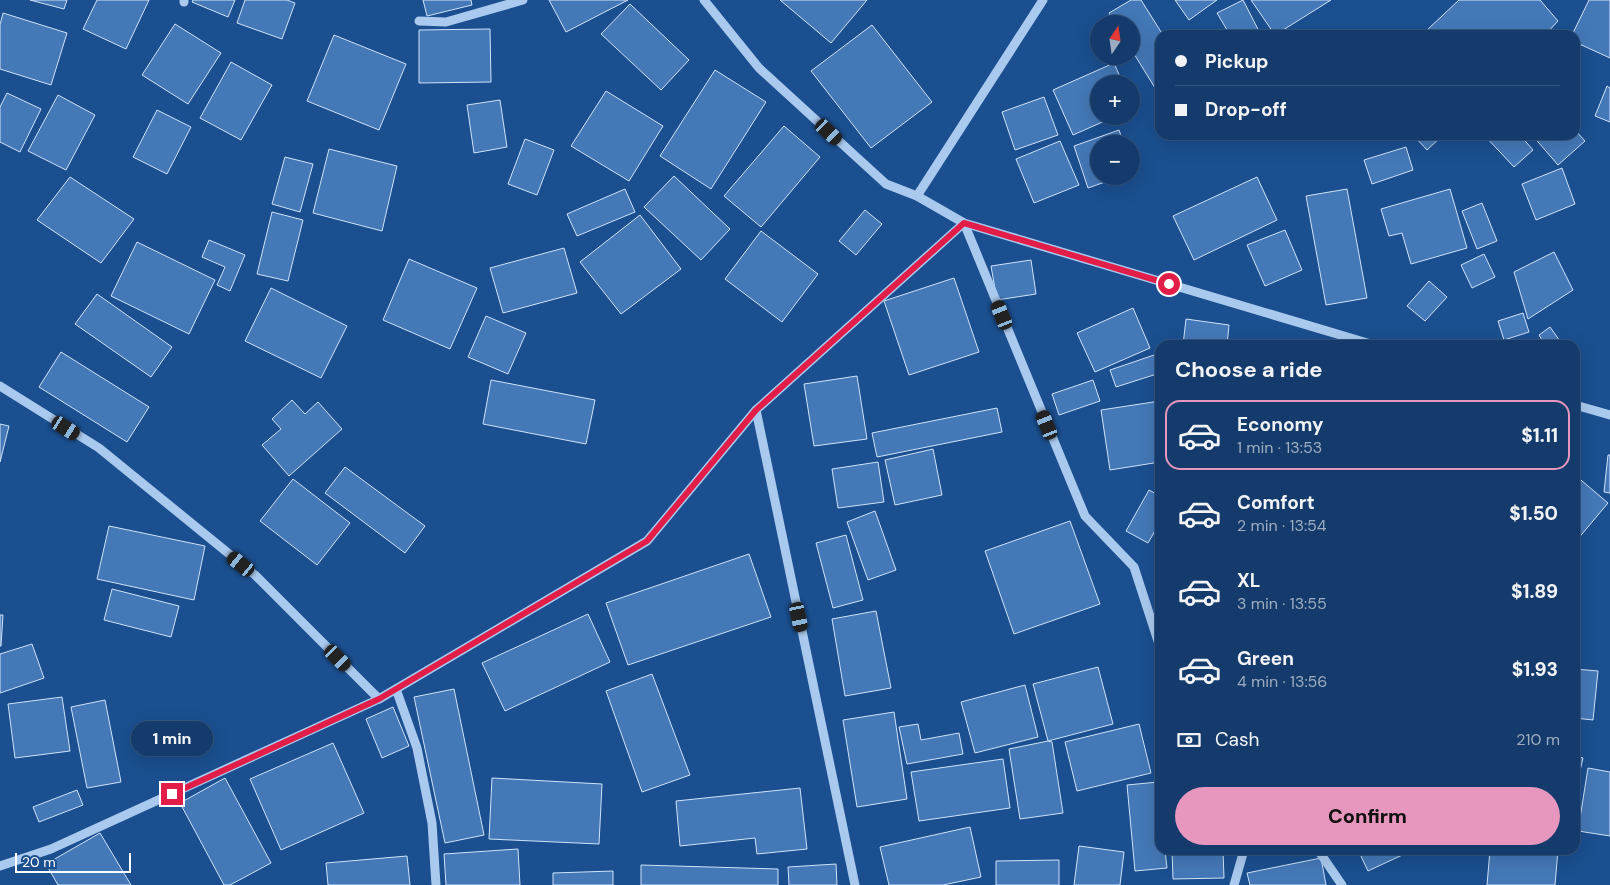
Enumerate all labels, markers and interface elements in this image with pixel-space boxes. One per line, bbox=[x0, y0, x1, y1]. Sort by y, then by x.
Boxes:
north arrow bbox=[1090, 15, 1140, 65]
map controls bbox=[1090, 15, 1140, 185]
text: Pickup bbox=[1205, 49, 1269, 74]
button: + bbox=[1090, 75, 1140, 125]
text: Drop-off bbox=[1205, 97, 1287, 122]
car bbox=[812, 116, 845, 148]
button: − bbox=[1090, 135, 1140, 185]
route start bbox=[1158, 273, 1180, 295]
car bbox=[989, 298, 1014, 332]
text: Choose a ride bbox=[1175, 355, 1323, 384]
car bbox=[1034, 408, 1059, 442]
text: Economy bbox=[1237, 412, 1324, 437]
icon: car bbox=[1177, 413, 1222, 458]
car bbox=[49, 414, 82, 442]
text: $1.11 bbox=[1521, 423, 1558, 448]
text: 1 min · 13:53 bbox=[1237, 437, 1322, 458]
text: Comfort bbox=[1237, 490, 1315, 515]
icon: car bbox=[1177, 491, 1222, 536]
text: $1.50 bbox=[1509, 501, 1558, 526]
text: 2 min · 13:54 bbox=[1237, 515, 1327, 536]
car bbox=[224, 549, 257, 579]
text: XL bbox=[1237, 568, 1260, 593]
icon: car bbox=[1177, 569, 1222, 614]
text: $1.89 bbox=[1511, 579, 1558, 604]
text: 3 min · 13:55 bbox=[1237, 593, 1327, 614]
car bbox=[788, 601, 809, 633]
car bbox=[322, 642, 353, 674]
text: Green bbox=[1237, 646, 1294, 671]
icon: car bbox=[1177, 647, 1222, 692]
text: $1.93 bbox=[1512, 657, 1558, 682]
text: 4 min · 13:56 bbox=[1237, 671, 1327, 692]
callout: 1 min bbox=[131, 722, 213, 756]
icon: cash bbox=[1175, 726, 1203, 754]
text: Cash bbox=[1215, 727, 1259, 752]
text: 1 min bbox=[152, 728, 192, 749]
text: 210 m bbox=[1516, 729, 1560, 750]
route end bbox=[161, 783, 183, 805]
button: Confirm bbox=[1175, 787, 1560, 845]
scale bar bbox=[15, 850, 131, 873]
text: 20 m bbox=[22, 853, 56, 871]

